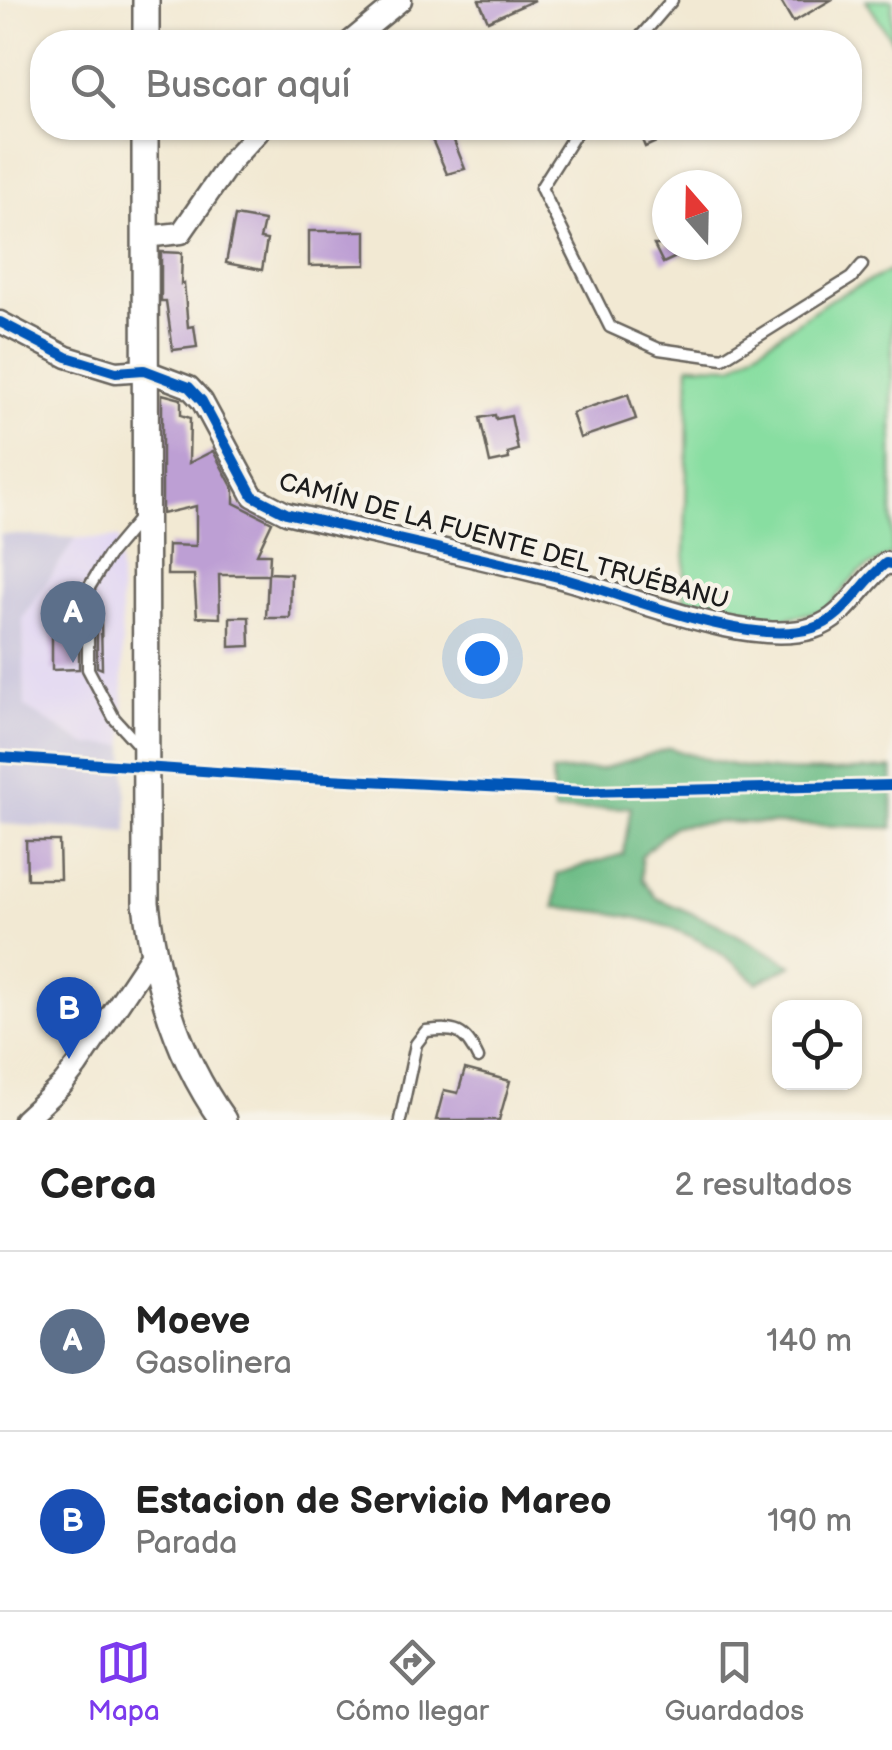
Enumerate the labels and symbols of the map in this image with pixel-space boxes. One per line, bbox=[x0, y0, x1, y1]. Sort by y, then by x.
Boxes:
north arrow bbox=[652, 170, 742, 260]
street label: CAMÍN DE LA FUENTE DEL TRUÉBANU bbox=[275, 466, 732, 616]
pin: A bbox=[40, 580, 106, 663]
your location bbox=[457, 633, 508, 684]
pin: B bbox=[36, 976, 102, 1059]

